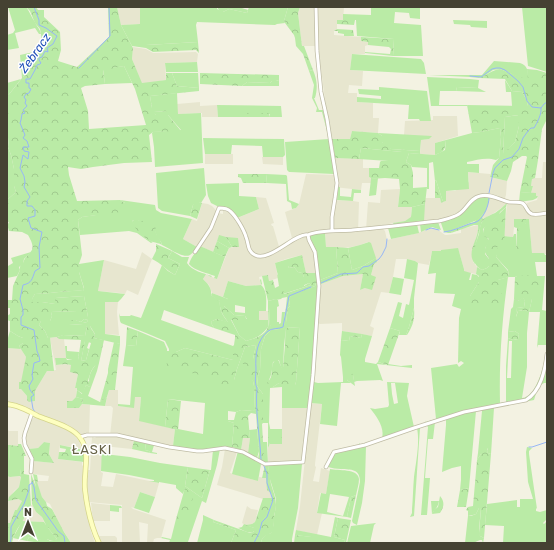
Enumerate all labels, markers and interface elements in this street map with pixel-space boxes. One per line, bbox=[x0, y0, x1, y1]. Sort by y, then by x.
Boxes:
water label: Żebracz bbox=[16, 31, 54, 76]
district label: ŁASKI bbox=[72, 442, 112, 457]
north arrow bbox=[8, 502, 48, 542]
text: N bbox=[24, 506, 32, 519]

